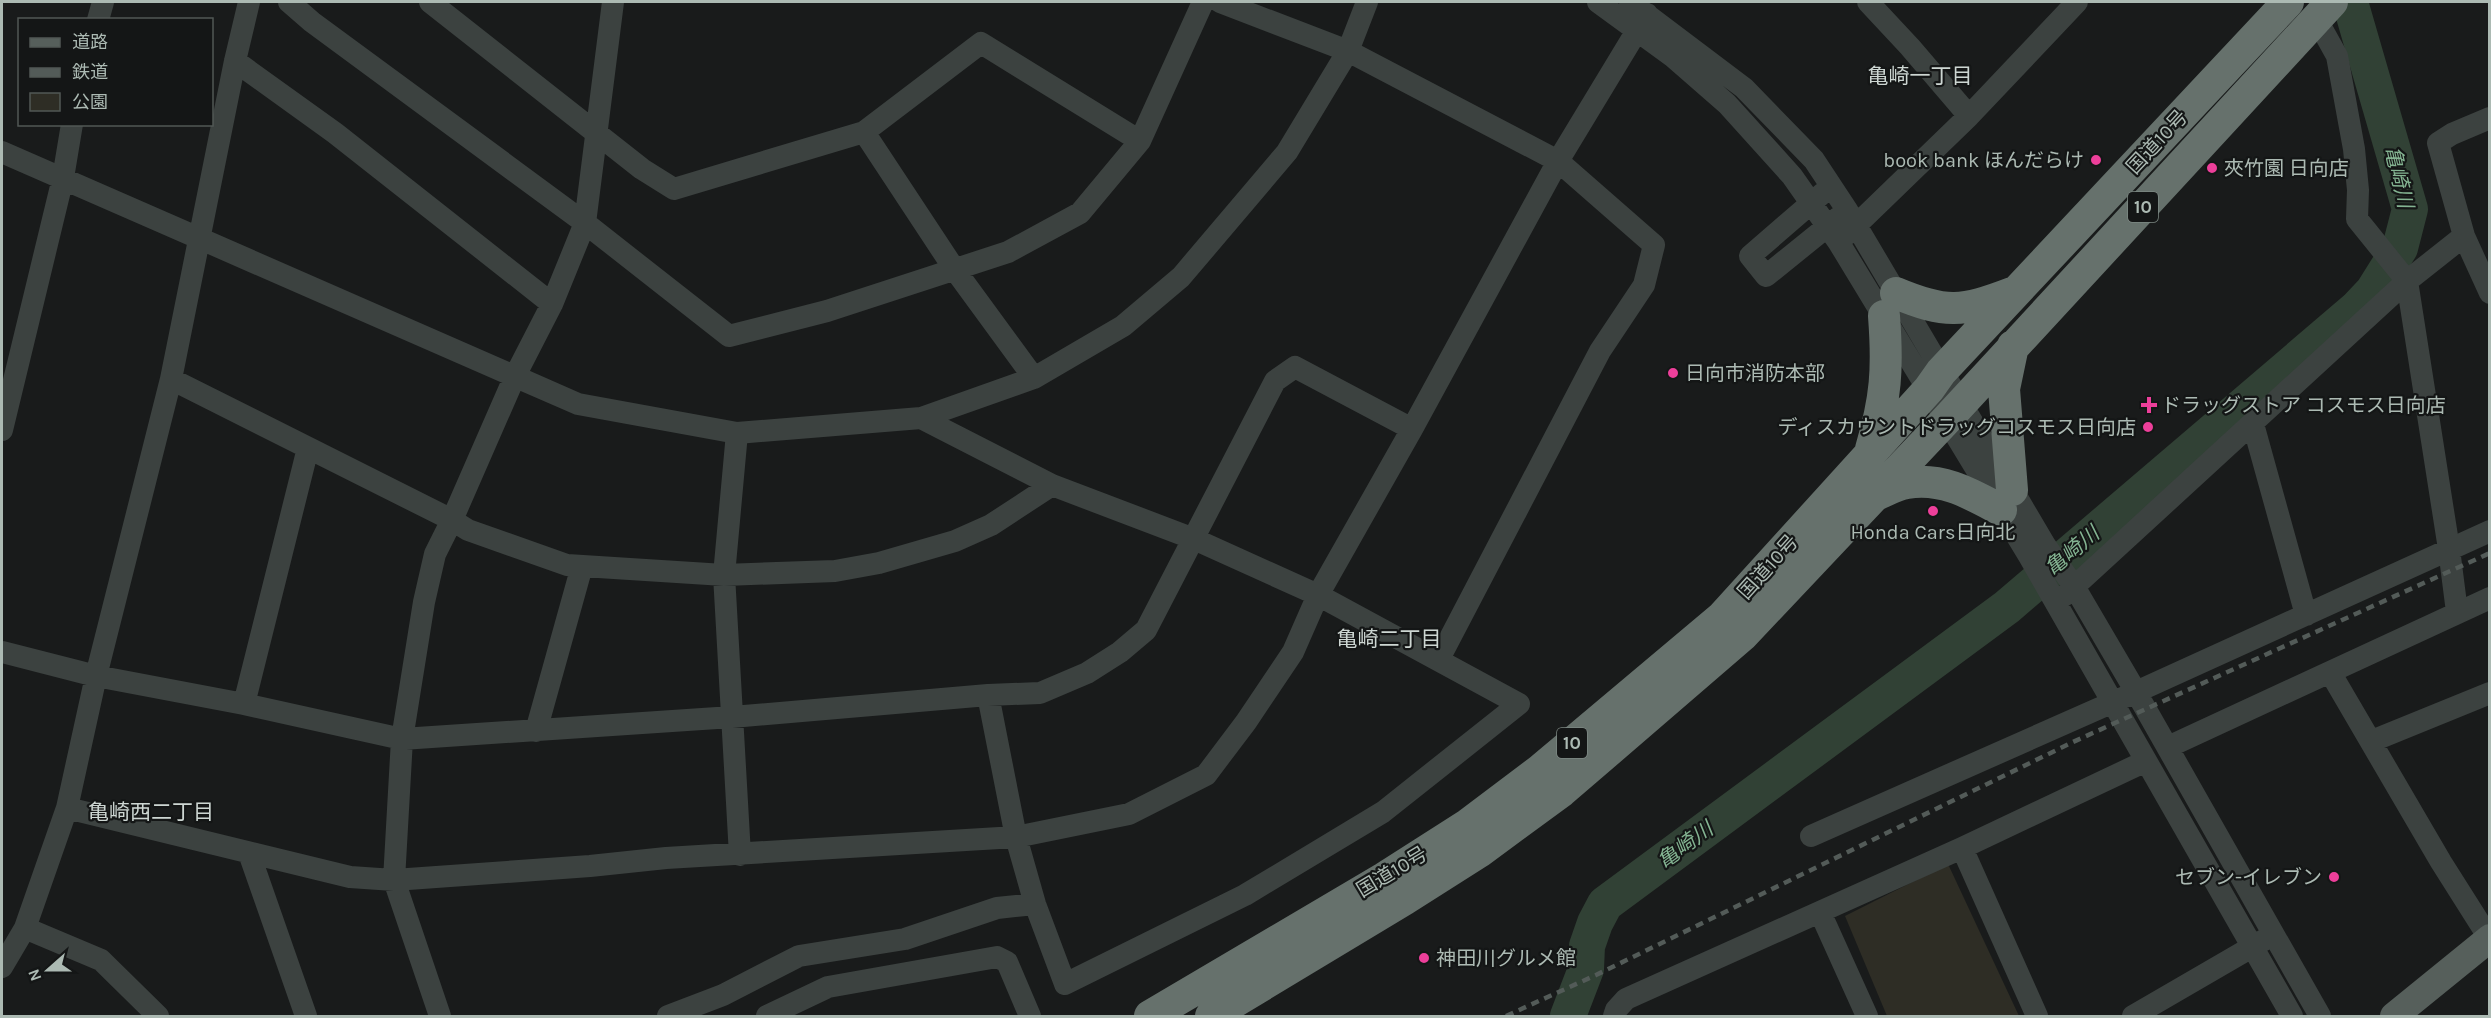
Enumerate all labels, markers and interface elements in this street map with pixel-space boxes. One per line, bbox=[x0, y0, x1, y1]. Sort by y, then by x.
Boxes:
legend bbox=[18, 18, 213, 126]
text: 道路 bbox=[72, 31, 108, 53]
text: 鉄道 bbox=[72, 61, 108, 83]
district label: 亀崎一丁目 bbox=[1868, 64, 1973, 88]
text: 公園 bbox=[72, 91, 108, 113]
street label: 国道10号 bbox=[2122, 105, 2192, 179]
water label: 亀崎川 bbox=[2380, 144, 2418, 212]
place label: book bank ほんだらけ bbox=[1883, 149, 2084, 172]
marker: book bank ほんだらけ bbox=[2089, 153, 2103, 167]
place label: 夾竹園 日向店 bbox=[2224, 157, 2349, 180]
marker: 夾竹園 日向店 bbox=[2205, 161, 2219, 175]
road number: 10 bbox=[2128, 192, 2158, 222]
place label: 日向市消防本部 bbox=[1685, 362, 1825, 385]
marker: 日向市消防本部 bbox=[1666, 366, 1680, 380]
place label: ドラッグストア コスモス日向店 bbox=[2161, 394, 2446, 417]
marker: ドラッグストア コスモス日向店 bbox=[2142, 398, 2156, 412]
place label: ディスカウントドラッグコスモス日向店 bbox=[1777, 416, 2136, 439]
marker: ディスカウントドラッグコスモス日向店 bbox=[2141, 420, 2155, 434]
marker: Honda Cars日向北 bbox=[1926, 504, 1940, 518]
water label: 亀崎川 bbox=[2040, 520, 2105, 580]
place label: Honda Cars日向北 bbox=[1851, 521, 2016, 544]
street label: 国道10号 bbox=[1733, 530, 1803, 604]
district label: 亀崎二丁目 bbox=[1337, 627, 1442, 651]
road number: 10 bbox=[1557, 728, 1587, 758]
district label: 亀崎西二丁目 bbox=[88, 800, 214, 824]
water label: 亀崎川 bbox=[1652, 816, 1719, 873]
street label: 国道10号 bbox=[1352, 842, 1432, 902]
place label: セブン-イレブン bbox=[2175, 866, 2322, 889]
marker: セブン-イレブン bbox=[2327, 870, 2341, 884]
north arrow bbox=[18, 940, 78, 1000]
place label: 神田川グルメ館 bbox=[1436, 947, 1576, 970]
marker: 神田川グルメ館 bbox=[1417, 951, 1431, 965]
text: N bbox=[24, 966, 45, 984]

